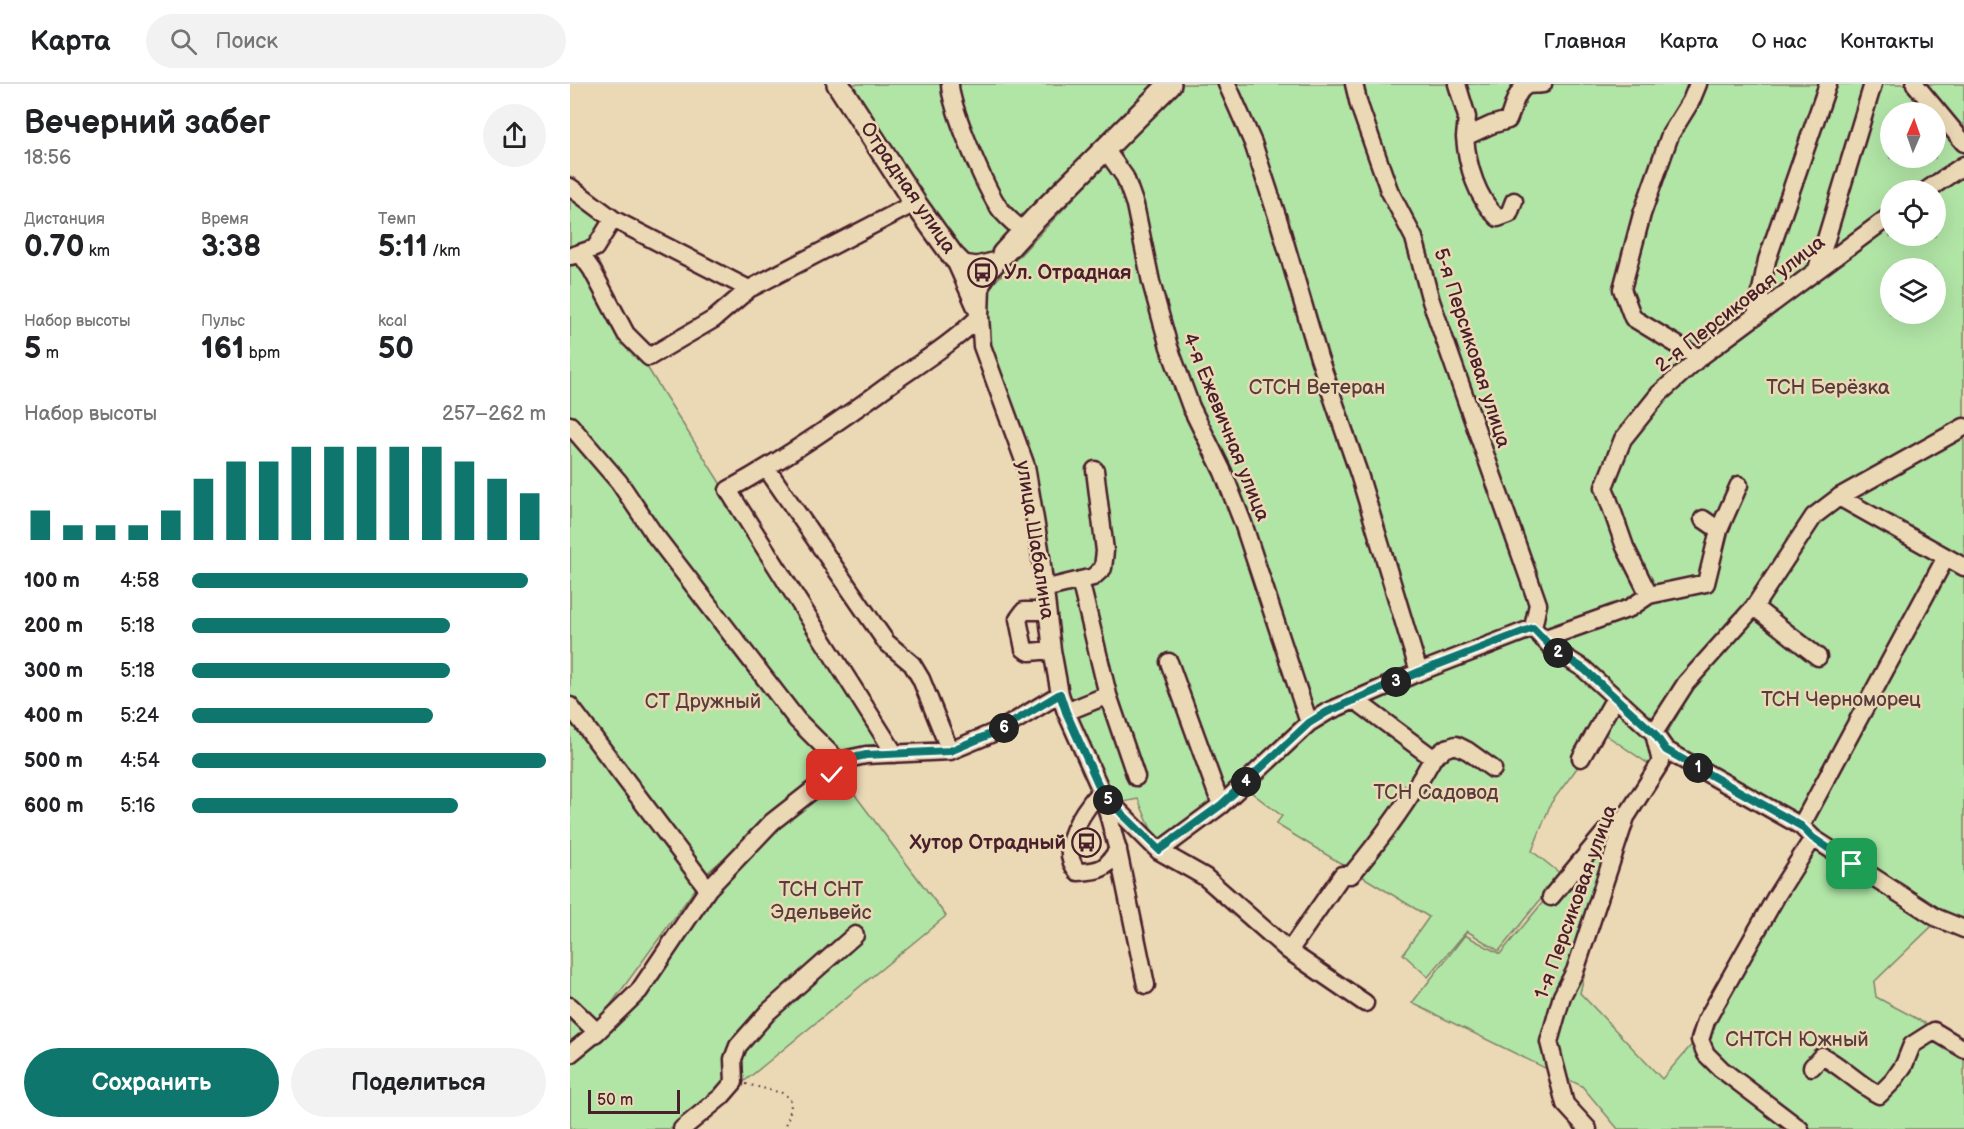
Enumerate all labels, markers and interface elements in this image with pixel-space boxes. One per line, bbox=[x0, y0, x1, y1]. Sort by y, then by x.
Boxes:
search box bbox=[146, 14, 566, 68]
text: Карта bbox=[30, 25, 110, 58]
icon: search bbox=[167, 25, 200, 58]
text: Поиск bbox=[215, 28, 278, 55]
text: Главная bbox=[1543, 29, 1626, 54]
text: Карта bbox=[1659, 29, 1718, 54]
text: О нас bbox=[1751, 29, 1807, 54]
text: Контакты bbox=[1840, 29, 1934, 54]
north arrow bbox=[1880, 102, 1946, 168]
map controls bbox=[1880, 102, 1946, 324]
text: Вечерний забег bbox=[24, 103, 271, 143]
button: share bbox=[483, 104, 546, 167]
street label: Отрадная улица bbox=[855, 117, 961, 259]
text: 18:56 bbox=[24, 146, 71, 170]
button: locate bbox=[1880, 180, 1946, 246]
text: Дистанция bbox=[24, 210, 105, 229]
text: Время bbox=[201, 210, 249, 229]
text: Темп bbox=[378, 210, 416, 229]
text: 0.70 bbox=[24, 229, 85, 265]
text: 3:38 bbox=[201, 229, 261, 265]
text: 5:11 bbox=[378, 229, 428, 265]
street label: 2-я Персиковая улица bbox=[1650, 230, 1830, 378]
text: km bbox=[85, 242, 110, 261]
text: /km bbox=[428, 242, 460, 261]
street label: 5-я Персиковая улица bbox=[1428, 245, 1516, 451]
bus stop icon: Ул. Отрадная bbox=[967, 257, 999, 289]
button: layers bbox=[1880, 258, 1946, 324]
place label: Ул. Отрадная bbox=[1004, 261, 1132, 285]
text: Набор высоты bbox=[24, 312, 131, 331]
text: Пульс bbox=[201, 312, 245, 331]
text: kcal bbox=[378, 312, 407, 331]
street label: 4-я Ежевичная улица bbox=[1177, 329, 1275, 525]
text: 5 bbox=[24, 331, 41, 367]
text: 161 bbox=[201, 331, 244, 367]
text: 50 bbox=[378, 331, 414, 367]
text: m bbox=[41, 344, 59, 363]
text: bpm bbox=[244, 344, 280, 363]
park label: СТСН Ветеран bbox=[1249, 376, 1385, 400]
park label: ТСН Берёзка bbox=[1766, 376, 1890, 400]
text: Набор высоты bbox=[24, 402, 157, 426]
text: 257–262 m bbox=[442, 402, 546, 426]
street label: улица Шабалина bbox=[1011, 459, 1059, 621]
text: 100 m bbox=[24, 569, 80, 593]
text: 4:58 bbox=[120, 569, 159, 593]
text: 200 m bbox=[24, 614, 83, 638]
text: 5:18 bbox=[120, 614, 155, 638]
pin: 2 bbox=[1543, 638, 1573, 668]
text: 2 bbox=[1553, 643, 1563, 662]
text: 300 m bbox=[24, 659, 83, 683]
text: 5:18 bbox=[120, 659, 155, 683]
pin: 3 bbox=[1381, 667, 1411, 697]
text: 3 bbox=[1391, 672, 1401, 691]
park label: ТСН Черноморец bbox=[1761, 688, 1921, 712]
park label: СТ Дружный bbox=[645, 690, 761, 714]
text: 400 m bbox=[24, 704, 83, 728]
text: 5:24 bbox=[120, 704, 159, 728]
pin: 6 bbox=[989, 713, 1019, 743]
text: 6 bbox=[999, 718, 1009, 737]
text: 500 m bbox=[24, 749, 83, 773]
text: 4:54 bbox=[120, 749, 160, 773]
pin bbox=[806, 749, 857, 800]
pin: 1 bbox=[1683, 753, 1713, 783]
icon: check bbox=[815, 758, 848, 791]
text: 1 bbox=[1695, 758, 1701, 777]
pin: 4 bbox=[1231, 767, 1261, 797]
text: 4 bbox=[1241, 772, 1251, 791]
park label: ТСН Садовод bbox=[1374, 781, 1498, 805]
pin: 5 bbox=[1093, 785, 1123, 815]
text: 5 bbox=[1103, 790, 1113, 809]
text: 600 m bbox=[24, 794, 84, 818]
text: 5:16 bbox=[120, 794, 155, 818]
street label: 1-я Персиковая улица bbox=[1530, 802, 1622, 1002]
bus stop icon: Хутор Отрадный bbox=[1071, 827, 1103, 859]
place label: Хутор Отрадный bbox=[908, 831, 1066, 855]
pin bbox=[1826, 838, 1877, 889]
icon: arrive bbox=[1835, 847, 1868, 880]
park label: ТСН СНТ Эдельвейс bbox=[771, 878, 872, 925]
park label: СНТСН Южный bbox=[1725, 1028, 1869, 1052]
button: Сохранить bbox=[24, 1048, 279, 1117]
button: Поделиться bbox=[291, 1048, 546, 1117]
scale bar bbox=[588, 1087, 680, 1114]
text: 50 m bbox=[597, 1091, 633, 1110]

